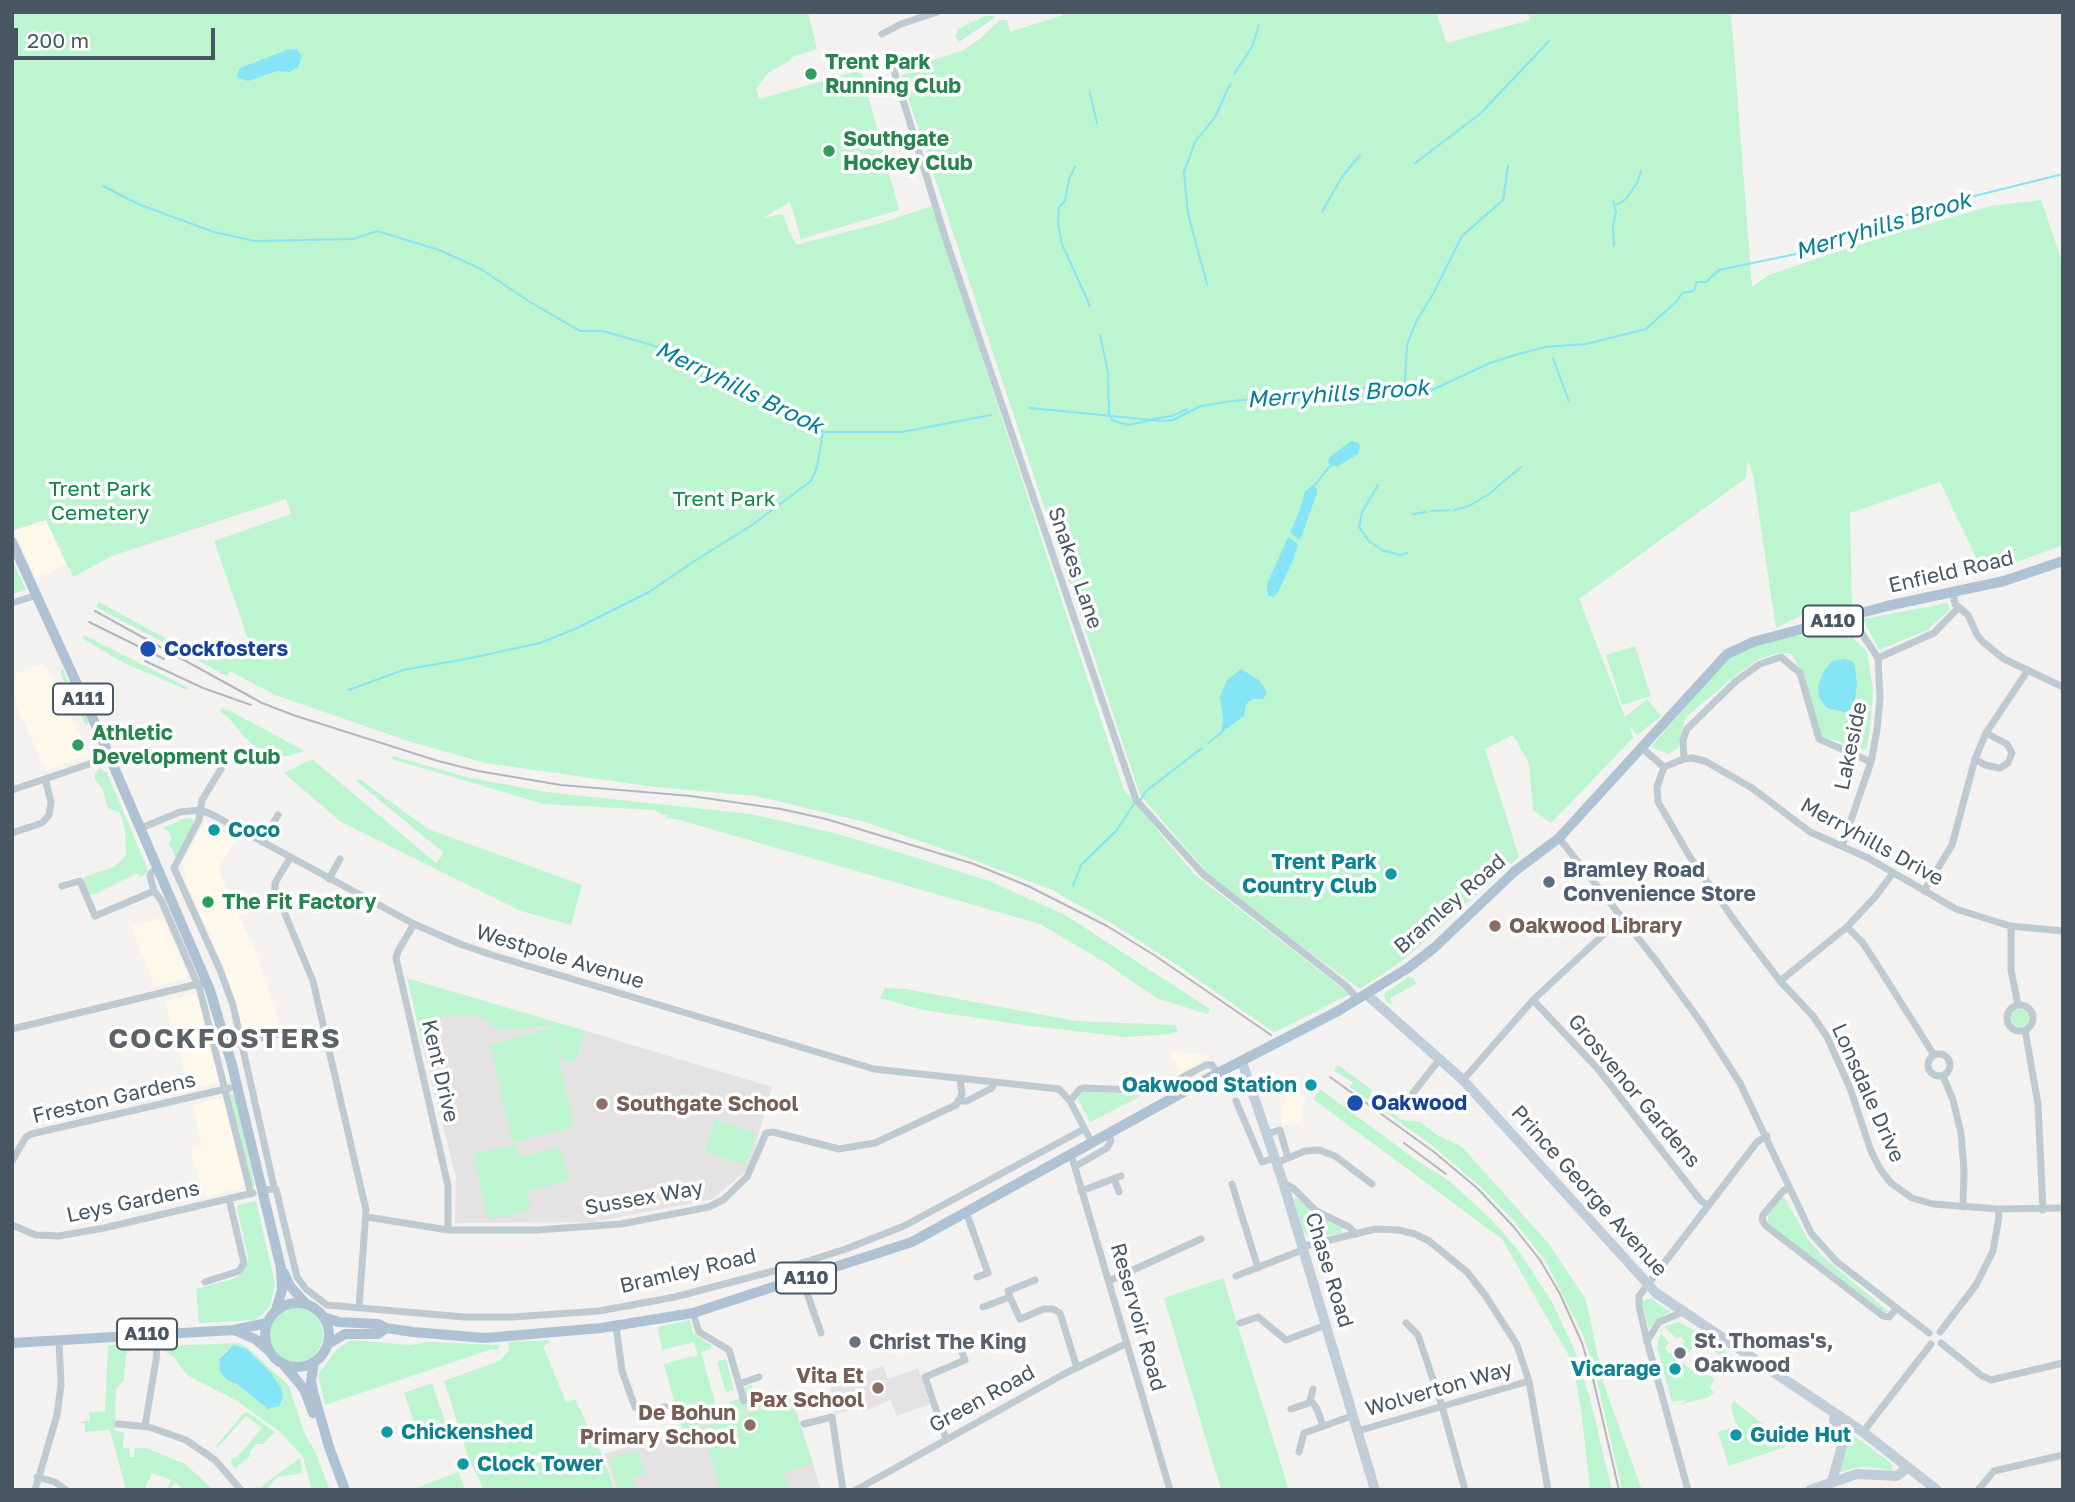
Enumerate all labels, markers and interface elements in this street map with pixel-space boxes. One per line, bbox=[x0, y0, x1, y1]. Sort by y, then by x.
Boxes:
scale bar bbox=[18, 14, 219, 58]
text: 200 m bbox=[27, 27, 89, 53]
place label: Trent Park Running Club bbox=[825, 49, 961, 99]
marker: Trent Park Running Club bbox=[803, 66, 819, 82]
place label: Southgate Hockey Club bbox=[843, 126, 973, 176]
marker: Southgate Hockey Club bbox=[821, 143, 837, 159]
water label: Merryhills Brook bbox=[1792, 186, 1974, 266]
water label: Merryhills Brook bbox=[651, 336, 827, 440]
water label: Merryhills Brook bbox=[1246, 374, 1430, 414]
park label: Trent Park Cemetery bbox=[48, 476, 152, 526]
park label: Trent Park bbox=[672, 486, 776, 512]
street label: Snakes Lane bbox=[1042, 504, 1108, 632]
street label: Enfield Road bbox=[1886, 545, 2016, 599]
road number: A110 bbox=[1803, 606, 1863, 636]
place label: Cockfosters bbox=[164, 636, 288, 662]
marker: Cockfosters bbox=[138, 639, 158, 659]
road number: A111 bbox=[53, 684, 113, 714]
street label: Lakeside bbox=[1829, 700, 1873, 792]
place label: Athletic Development Club bbox=[92, 720, 280, 770]
marker: Athletic Development Club bbox=[70, 737, 86, 753]
street label: Merryhills Drive bbox=[1796, 792, 1948, 892]
place label: Coco bbox=[228, 817, 280, 843]
marker: Coco bbox=[206, 822, 222, 838]
place label: Trent Park Country Club bbox=[1242, 849, 1377, 899]
street label: Bramley Road bbox=[1389, 849, 1511, 959]
place label: Bramley Road Convenience Store bbox=[1563, 857, 1756, 907]
marker: Trent Park Country Club bbox=[1383, 866, 1399, 882]
marker: Bramley Road Convenience Store bbox=[1541, 874, 1557, 890]
place label: The Fit Factory bbox=[222, 889, 377, 915]
marker: The Fit Factory bbox=[200, 894, 216, 910]
place label: Oakwood Library bbox=[1509, 913, 1682, 939]
marker: Oakwood Library bbox=[1487, 918, 1503, 934]
street label: Westpole Avenue bbox=[473, 919, 647, 995]
street label: Grosvenor Gardens bbox=[1562, 1009, 1706, 1173]
street label: Kent Drive bbox=[416, 1017, 464, 1125]
street label: Lonsdale Drive bbox=[1826, 1020, 1910, 1166]
district label: COCKFOSTERS bbox=[110, 1022, 340, 1056]
street label: Freston Gardens bbox=[30, 1067, 198, 1129]
place label: Oakwood Station bbox=[1122, 1072, 1297, 1098]
marker: Oakwood Station bbox=[1303, 1077, 1319, 1093]
place label: Oakwood bbox=[1371, 1090, 1467, 1116]
place label: Southgate School bbox=[616, 1091, 798, 1117]
marker: Oakwood bbox=[1345, 1093, 1365, 1113]
marker: Southgate School bbox=[594, 1096, 610, 1112]
street label: Prince George Avenue bbox=[1506, 1100, 1672, 1282]
street label: Sussex Way bbox=[583, 1175, 705, 1221]
street label: Leys Gardens bbox=[64, 1176, 202, 1228]
street label: Chase Road bbox=[1300, 1209, 1358, 1331]
street label: Reservoir Road bbox=[1105, 1240, 1171, 1394]
street label: Bramley Road bbox=[617, 1243, 759, 1299]
road number: A110 bbox=[776, 1262, 836, 1294]
road number: A110 bbox=[117, 1318, 177, 1350]
place label: St. Thomas's, Oakwood bbox=[1694, 1328, 1834, 1378]
place label: Christ The King bbox=[869, 1329, 1026, 1355]
marker: Christ The King bbox=[847, 1334, 863, 1350]
marker: St. Thomas's, Oakwood bbox=[1672, 1345, 1688, 1361]
street label: Wolverton Way bbox=[1362, 1356, 1516, 1422]
place label: Vicarage bbox=[1571, 1356, 1661, 1382]
street label: Green Road bbox=[925, 1360, 1039, 1438]
marker: Vicarage bbox=[1667, 1361, 1683, 1377]
place label: Vita Et Pax School bbox=[750, 1363, 864, 1413]
marker: Vita Et Pax School bbox=[870, 1380, 886, 1396]
place label: De Bohun Primary School bbox=[580, 1400, 736, 1450]
marker: De Bohun Primary School bbox=[742, 1417, 758, 1433]
place label: Chickenshed bbox=[401, 1419, 533, 1445]
place label: Guide Hut bbox=[1750, 1422, 1851, 1448]
marker: Chickenshed bbox=[379, 1424, 395, 1440]
marker: Guide Hut bbox=[1728, 1427, 1744, 1443]
place label: Clock Tower bbox=[477, 1451, 603, 1477]
marker: Clock Tower bbox=[455, 1456, 471, 1472]

